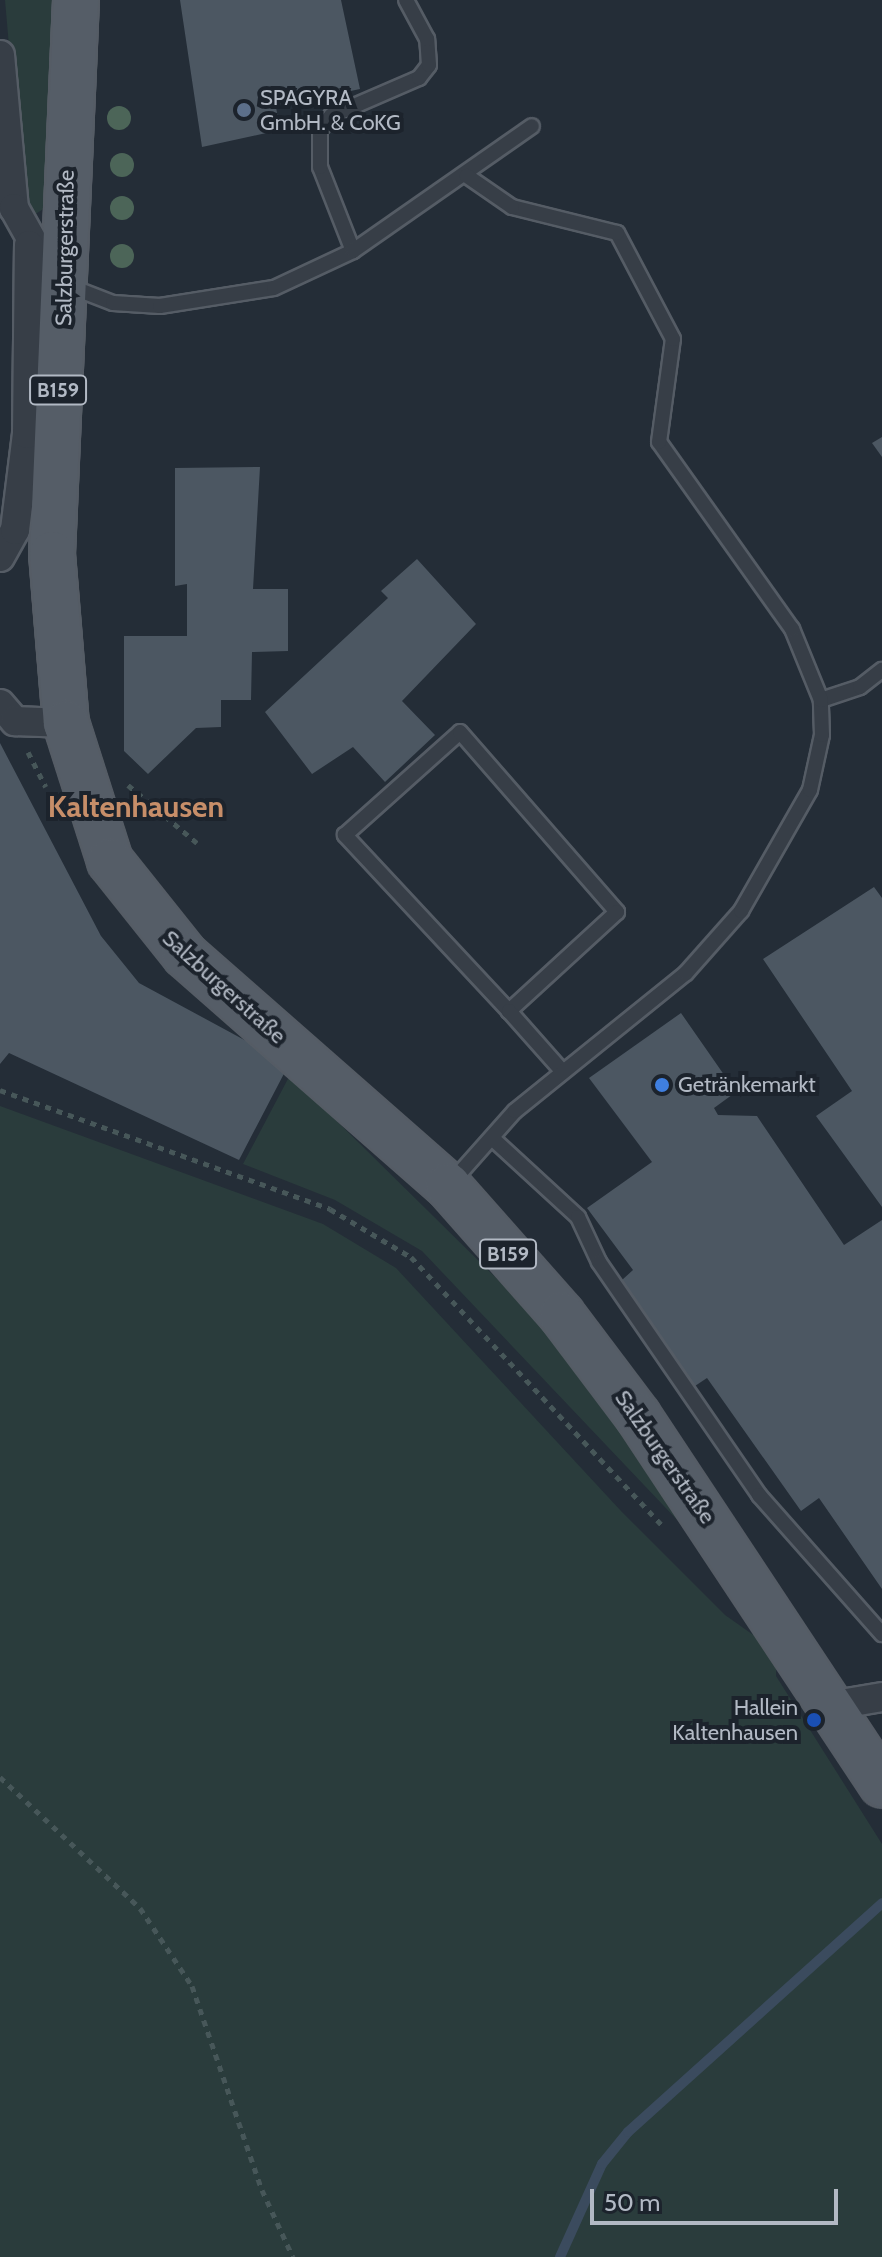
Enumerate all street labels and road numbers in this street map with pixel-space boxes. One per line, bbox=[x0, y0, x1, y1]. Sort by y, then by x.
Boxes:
street label: Salzburgerstraße bbox=[50, 170, 80, 326]
road number: B159 bbox=[28, 374, 88, 406]
street label: Salzburgerstraße bbox=[157, 925, 291, 1049]
road number: B159 bbox=[478, 1238, 538, 1270]
street label: Salzburgerstraße bbox=[609, 1385, 721, 1529]

